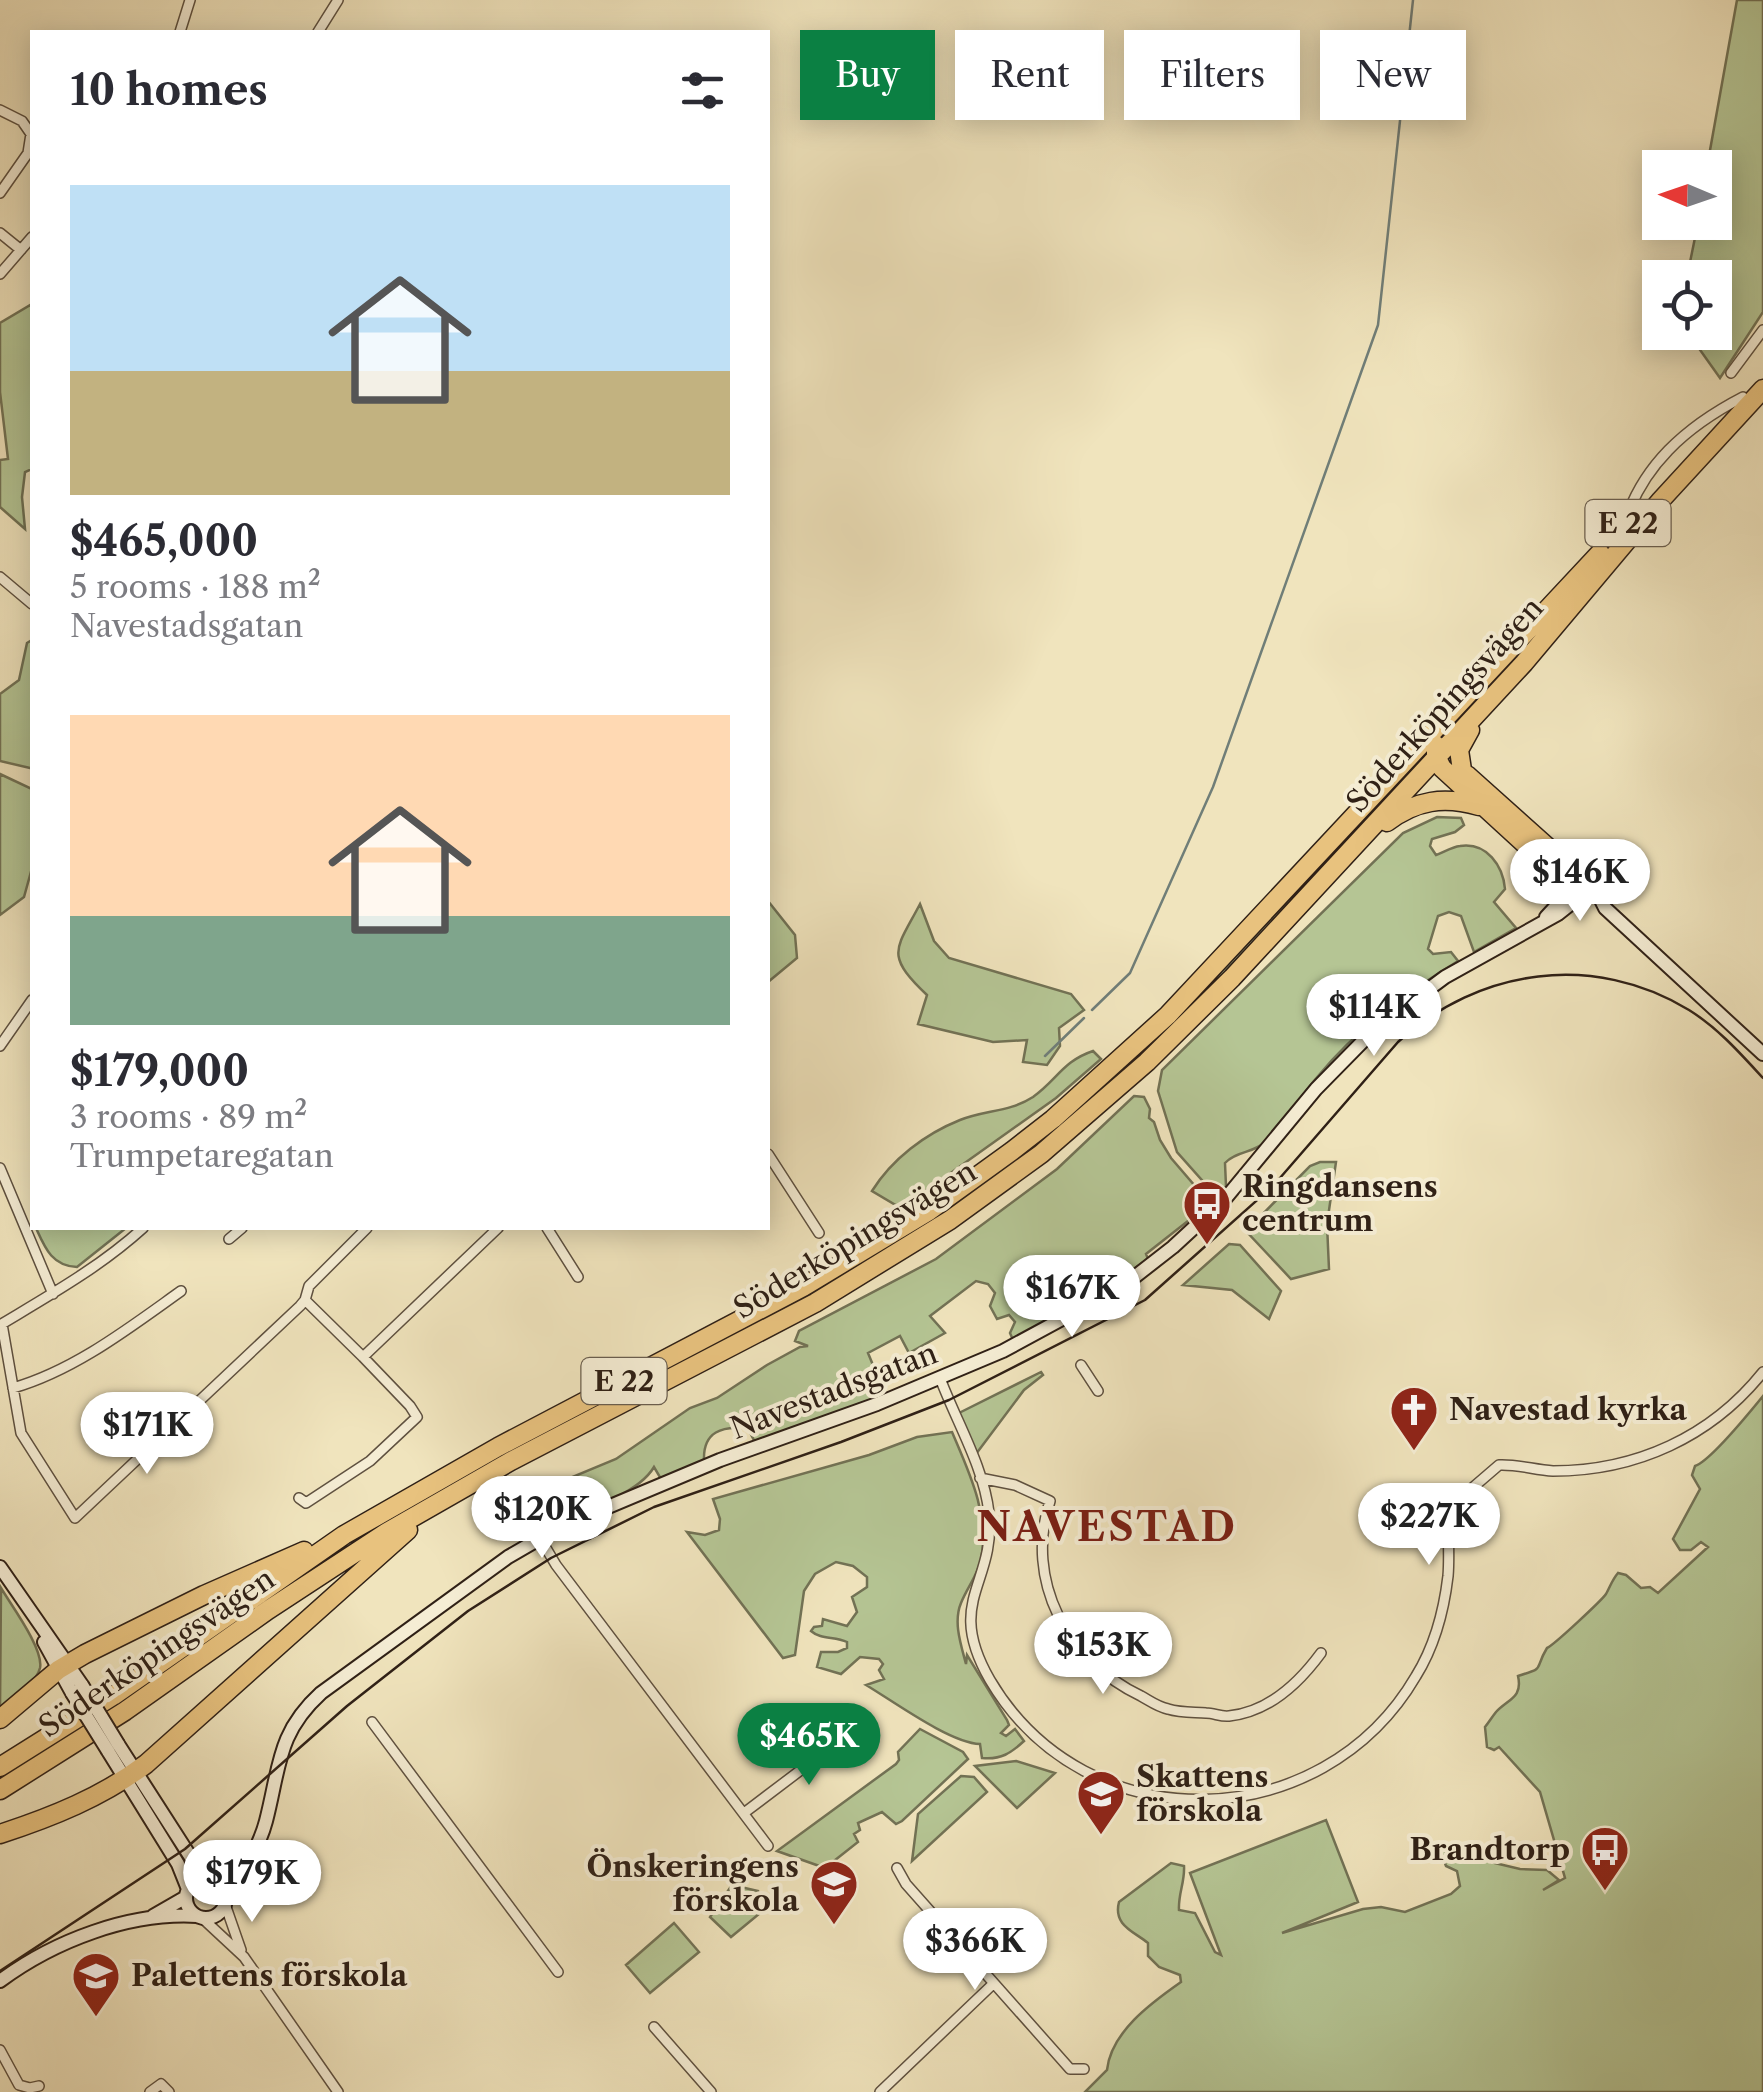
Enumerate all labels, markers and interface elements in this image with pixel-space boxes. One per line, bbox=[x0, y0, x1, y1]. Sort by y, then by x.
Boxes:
chip: Buy bbox=[800, 30, 935, 120]
chip: Rent bbox=[955, 30, 1104, 120]
chip: Filters bbox=[1124, 30, 1300, 120]
chip: New bbox=[1320, 30, 1466, 120]
icon: filters bbox=[675, 63, 730, 118]
text: 10 homes bbox=[70, 64, 268, 116]
north arrow bbox=[1642, 150, 1732, 240]
map controls bbox=[1642, 150, 1732, 350]
icon: home bbox=[310, 250, 490, 430]
button: locate bbox=[1642, 260, 1732, 350]
road number: E 22 bbox=[1586, 500, 1670, 546]
text: $465,000 bbox=[70, 515, 258, 567]
text: 5 rooms · 188 m² bbox=[70, 567, 321, 606]
street label: Söderköpingsvägen bbox=[1338, 589, 1551, 820]
text: Navestadsgatan bbox=[70, 606, 303, 645]
icon: home bbox=[310, 780, 490, 960]
pin: $146K bbox=[1510, 839, 1650, 924]
text: $146K bbox=[1532, 852, 1628, 891]
pin: $114K bbox=[1304, 974, 1444, 1059]
text: $114K bbox=[1328, 987, 1420, 1026]
text: $179,000 bbox=[70, 1045, 249, 1097]
text: 3 rooms · 89 m² bbox=[70, 1097, 307, 1136]
text: Trumpetaregatan bbox=[70, 1136, 334, 1175]
street label: Söderköpingsvägen bbox=[727, 1152, 983, 1327]
place label: Ringdansens centrum bbox=[1242, 1168, 1438, 1239]
bus stop icon: Ringdansens centrum bbox=[1181, 1178, 1233, 1246]
pin: $167K bbox=[1002, 1255, 1142, 1340]
text: $167K bbox=[1025, 1268, 1119, 1307]
street label: Navestadsgatan bbox=[725, 1334, 943, 1447]
road number: E 22 bbox=[582, 1358, 666, 1404]
church icon: Navestad kyrka bbox=[1388, 1384, 1440, 1452]
place label: Navestad kyrka bbox=[1449, 1391, 1688, 1428]
pin: $171K bbox=[77, 1392, 217, 1477]
text: $171K bbox=[103, 1405, 191, 1444]
pin: $120K bbox=[472, 1476, 612, 1561]
pin: $227K bbox=[1359, 1483, 1499, 1568]
text: $120K bbox=[493, 1489, 591, 1528]
text: $227K bbox=[1380, 1496, 1478, 1535]
district label: NAVESTAD bbox=[976, 1502, 1238, 1551]
street label: Söderköpingsvägen bbox=[32, 1560, 282, 1745]
pin: $153K bbox=[1033, 1612, 1173, 1697]
text: $153K bbox=[1056, 1625, 1150, 1664]
pin: $465K bbox=[739, 1703, 879, 1788]
text: $465K bbox=[759, 1716, 859, 1755]
place label: Skattens förskola bbox=[1136, 1758, 1269, 1829]
school or university icon: Skattens förskola bbox=[1075, 1768, 1127, 1836]
bus stop icon: Brandtorp bbox=[1579, 1824, 1631, 1892]
place label: Brandtorp bbox=[1409, 1831, 1570, 1868]
pin: $179K bbox=[182, 1840, 322, 1925]
place label: Önskeringens förskola bbox=[586, 1848, 800, 1919]
text: $179K bbox=[205, 1853, 299, 1892]
school or university icon: Önskeringens förskola bbox=[808, 1858, 860, 1926]
pin: $366K bbox=[905, 1908, 1045, 1993]
text: $366K bbox=[925, 1921, 1025, 1960]
school or university icon: Palettens förskola bbox=[70, 1950, 122, 2018]
place label: Palettens förskola bbox=[131, 1957, 408, 1994]

